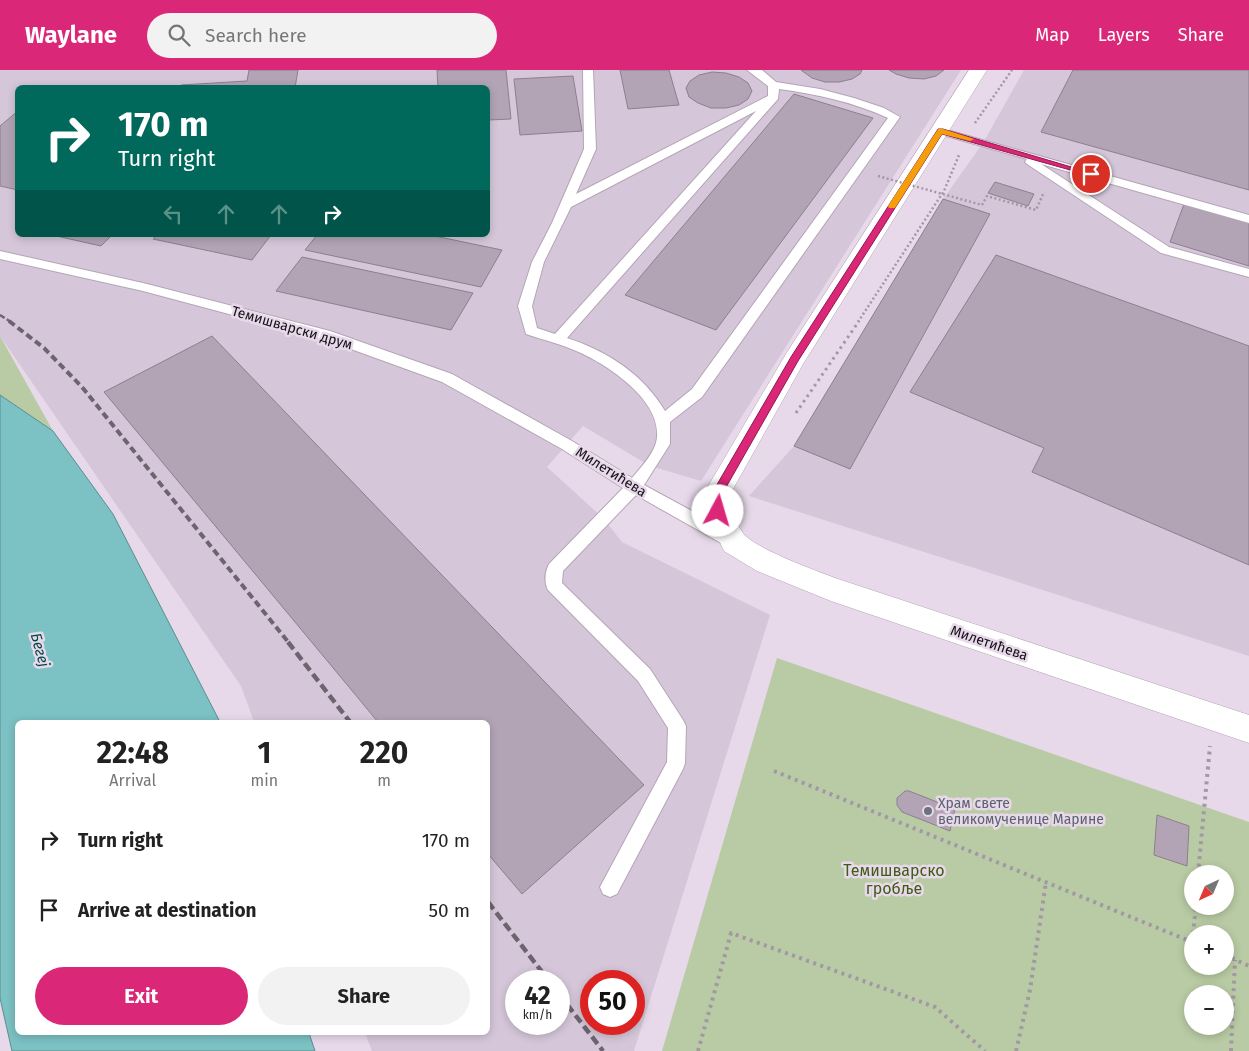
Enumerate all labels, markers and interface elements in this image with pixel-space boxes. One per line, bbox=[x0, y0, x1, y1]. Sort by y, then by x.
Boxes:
search box bbox=[147, 13, 497, 58]
text: Waylane bbox=[25, 21, 117, 49]
icon: search bbox=[165, 21, 193, 49]
text: Search here bbox=[205, 24, 307, 47]
text: Map bbox=[1035, 24, 1070, 46]
text: Layers bbox=[1098, 24, 1150, 46]
text: Share bbox=[1178, 24, 1224, 46]
text: 170 m bbox=[118, 103, 209, 145]
icon: right bbox=[35, 105, 100, 170]
text: Turn right bbox=[118, 145, 215, 172]
pin bbox=[1070, 153, 1112, 195]
icon: arrive bbox=[1077, 160, 1105, 188]
icon: left bbox=[159, 200, 187, 228]
icon: ahead bbox=[212, 200, 240, 228]
icon: ahead bbox=[265, 200, 293, 228]
icon: right bbox=[318, 200, 346, 228]
street label: Темишварски друм bbox=[230, 303, 354, 353]
street label: Милетићева bbox=[572, 443, 650, 501]
position arrow bbox=[691, 484, 743, 536]
street label: Милетићева bbox=[948, 622, 1030, 664]
water label: Бегеј bbox=[27, 631, 54, 670]
text: 22:48 bbox=[97, 735, 169, 771]
text: 1 bbox=[257, 735, 271, 771]
text: 220 bbox=[360, 735, 408, 771]
text: Arrival bbox=[109, 771, 156, 790]
text: min bbox=[251, 771, 278, 790]
text: m bbox=[377, 771, 391, 790]
place label: Храм свете великомученице Марине bbox=[938, 795, 1104, 828]
marker: Храм свете великомученице Марине bbox=[922, 805, 934, 817]
icon: right bbox=[35, 826, 63, 854]
text: Turn right bbox=[78, 829, 163, 852]
text: 170 m bbox=[422, 829, 470, 852]
park label: Темишварско гробље bbox=[843, 861, 945, 898]
north arrow bbox=[1184, 865, 1234, 915]
map controls bbox=[1184, 865, 1234, 1035]
icon: arrive bbox=[35, 896, 63, 924]
text: Arrive at destination bbox=[78, 899, 257, 922]
text: 50 m bbox=[429, 899, 470, 922]
button: + bbox=[1184, 925, 1234, 975]
button: Exit bbox=[35, 967, 248, 1025]
button: Share bbox=[258, 967, 470, 1025]
speed limit sign: 50 bbox=[580, 970, 645, 1035]
text: 42 bbox=[524, 981, 551, 1011]
button: − bbox=[1184, 985, 1234, 1035]
text: km/h bbox=[523, 1008, 552, 1022]

